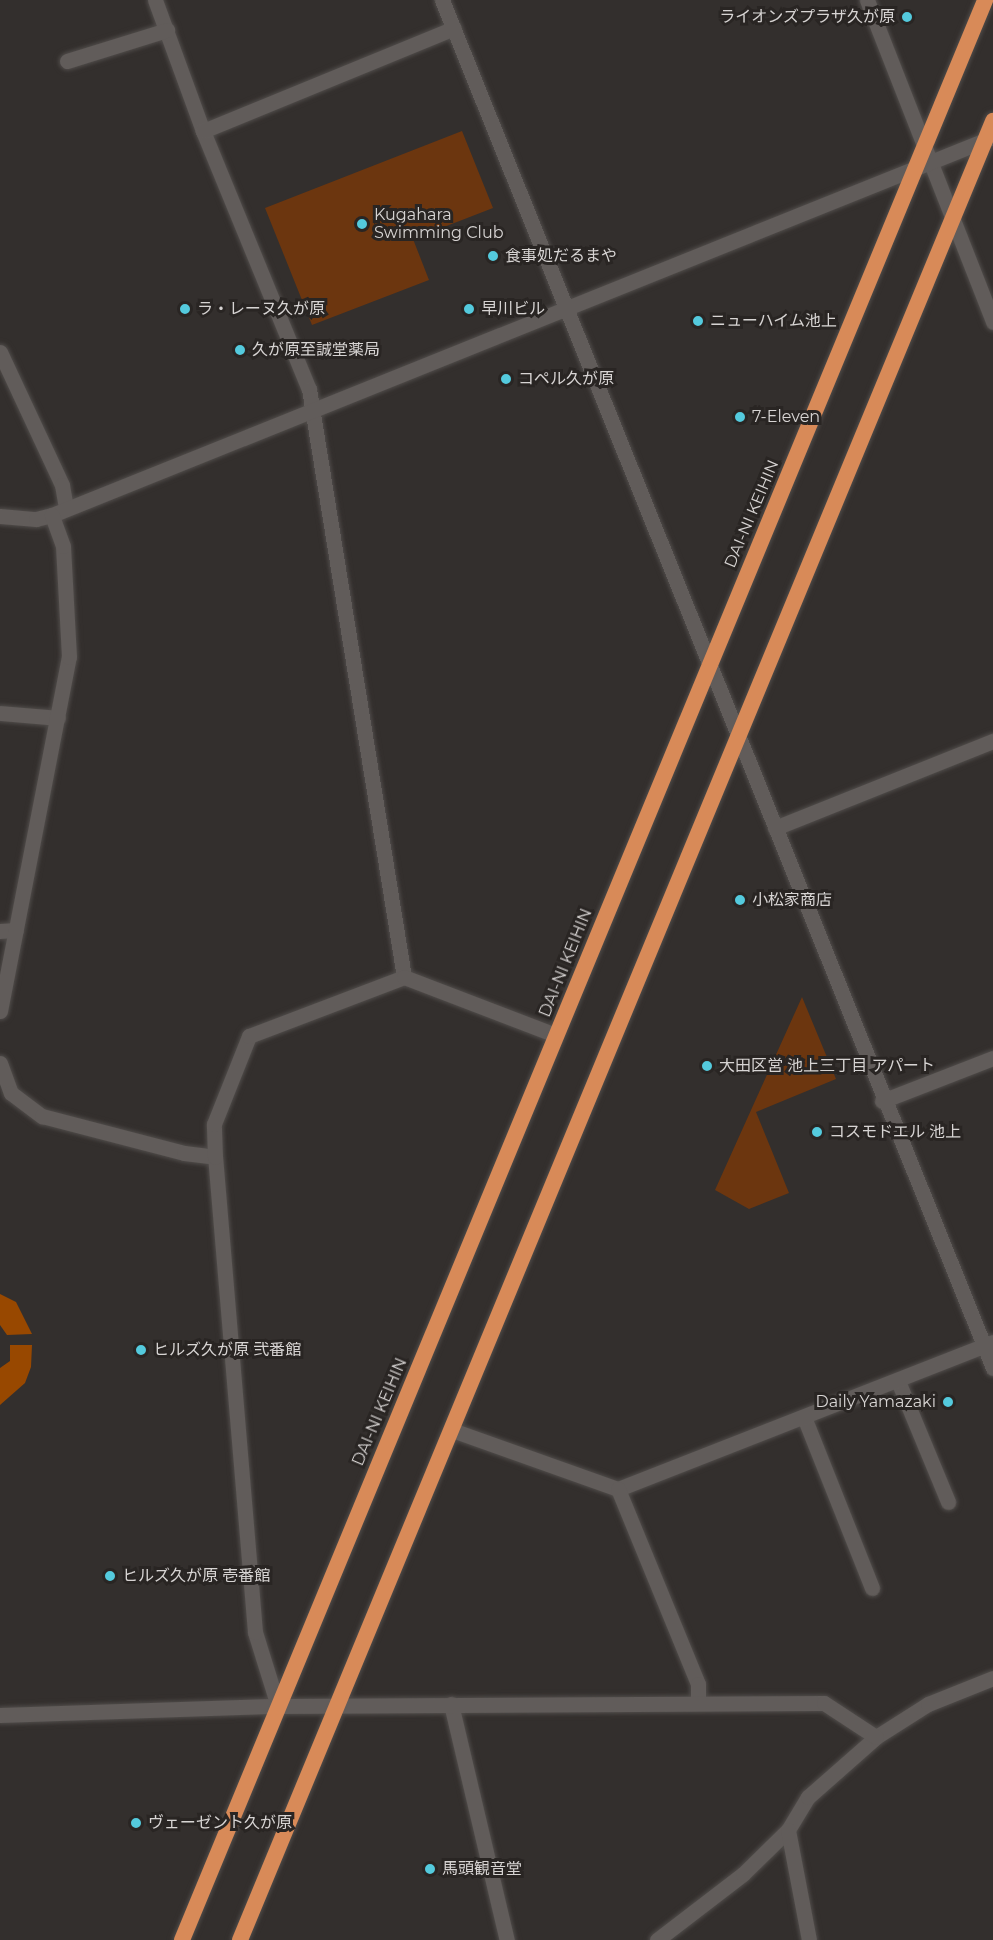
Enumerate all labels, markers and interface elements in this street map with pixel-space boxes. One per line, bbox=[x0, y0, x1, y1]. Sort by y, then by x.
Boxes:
place label: ライオンズプラザ久が原 bbox=[719, 7, 895, 27]
marker: ライオンズプラザ久が原 bbox=[900, 10, 914, 24]
place label: Kugahara Swimming Club bbox=[374, 205, 504, 243]
marker: Kugahara Swimming Club bbox=[355, 217, 369, 231]
place label: 食事処だるまや bbox=[505, 246, 617, 266]
marker: 食事処だるまや bbox=[486, 249, 500, 263]
place label: ラ・レーヌ久が原 bbox=[197, 299, 325, 319]
place label: 早川ビル bbox=[481, 299, 545, 319]
marker: ラ・レーヌ久が原 bbox=[178, 302, 192, 316]
marker: 早川ビル bbox=[462, 302, 476, 316]
place label: ニューハイム池上 bbox=[710, 311, 838, 331]
marker: ニューハイム池上 bbox=[691, 314, 705, 328]
place label: 久が原至誠堂薬局 bbox=[252, 340, 380, 360]
marker: 久が原至誠堂薬局 bbox=[233, 343, 247, 357]
place label: コペル久が原 bbox=[518, 369, 614, 389]
marker: コペル久が原 bbox=[499, 372, 513, 386]
place label: 7-Eleven bbox=[752, 407, 820, 427]
marker: 7-Eleven bbox=[733, 410, 747, 424]
street label: DAI-NI KEIHIN bbox=[721, 457, 783, 571]
place label: 小松家商店 bbox=[752, 890, 832, 910]
marker: 小松家商店 bbox=[733, 893, 747, 907]
street label: DAI-NI KEIHIN bbox=[536, 906, 596, 1020]
place label: 大田区営 池上三丁目 アパート bbox=[719, 1056, 935, 1076]
marker: 大田区営 池上三丁目 アパート bbox=[700, 1059, 714, 1073]
place label: コスモドエル 池上 bbox=[829, 1122, 961, 1142]
marker: コスモドエル 池上 bbox=[810, 1125, 824, 1139]
place label: ヒルズ久が原 弐番館 bbox=[153, 1340, 301, 1360]
marker: ヒルズ久が原 弐番館 bbox=[134, 1343, 148, 1357]
street label: DAI-NI KEIHIN bbox=[349, 1355, 411, 1469]
place label: Daily Yamazaki bbox=[815, 1392, 936, 1412]
marker: Daily Yamazaki bbox=[941, 1395, 955, 1409]
place label: ヒルズ久が原 壱番館 bbox=[122, 1566, 270, 1586]
marker: ヒルズ久が原 壱番館 bbox=[103, 1569, 117, 1583]
place label: ヴェーゼント久が原 bbox=[148, 1813, 292, 1833]
marker: ヴェーゼント久が原 bbox=[129, 1816, 143, 1830]
place label: 馬頭観音堂 bbox=[442, 1859, 522, 1879]
marker: 馬頭観音堂 bbox=[423, 1862, 437, 1876]

